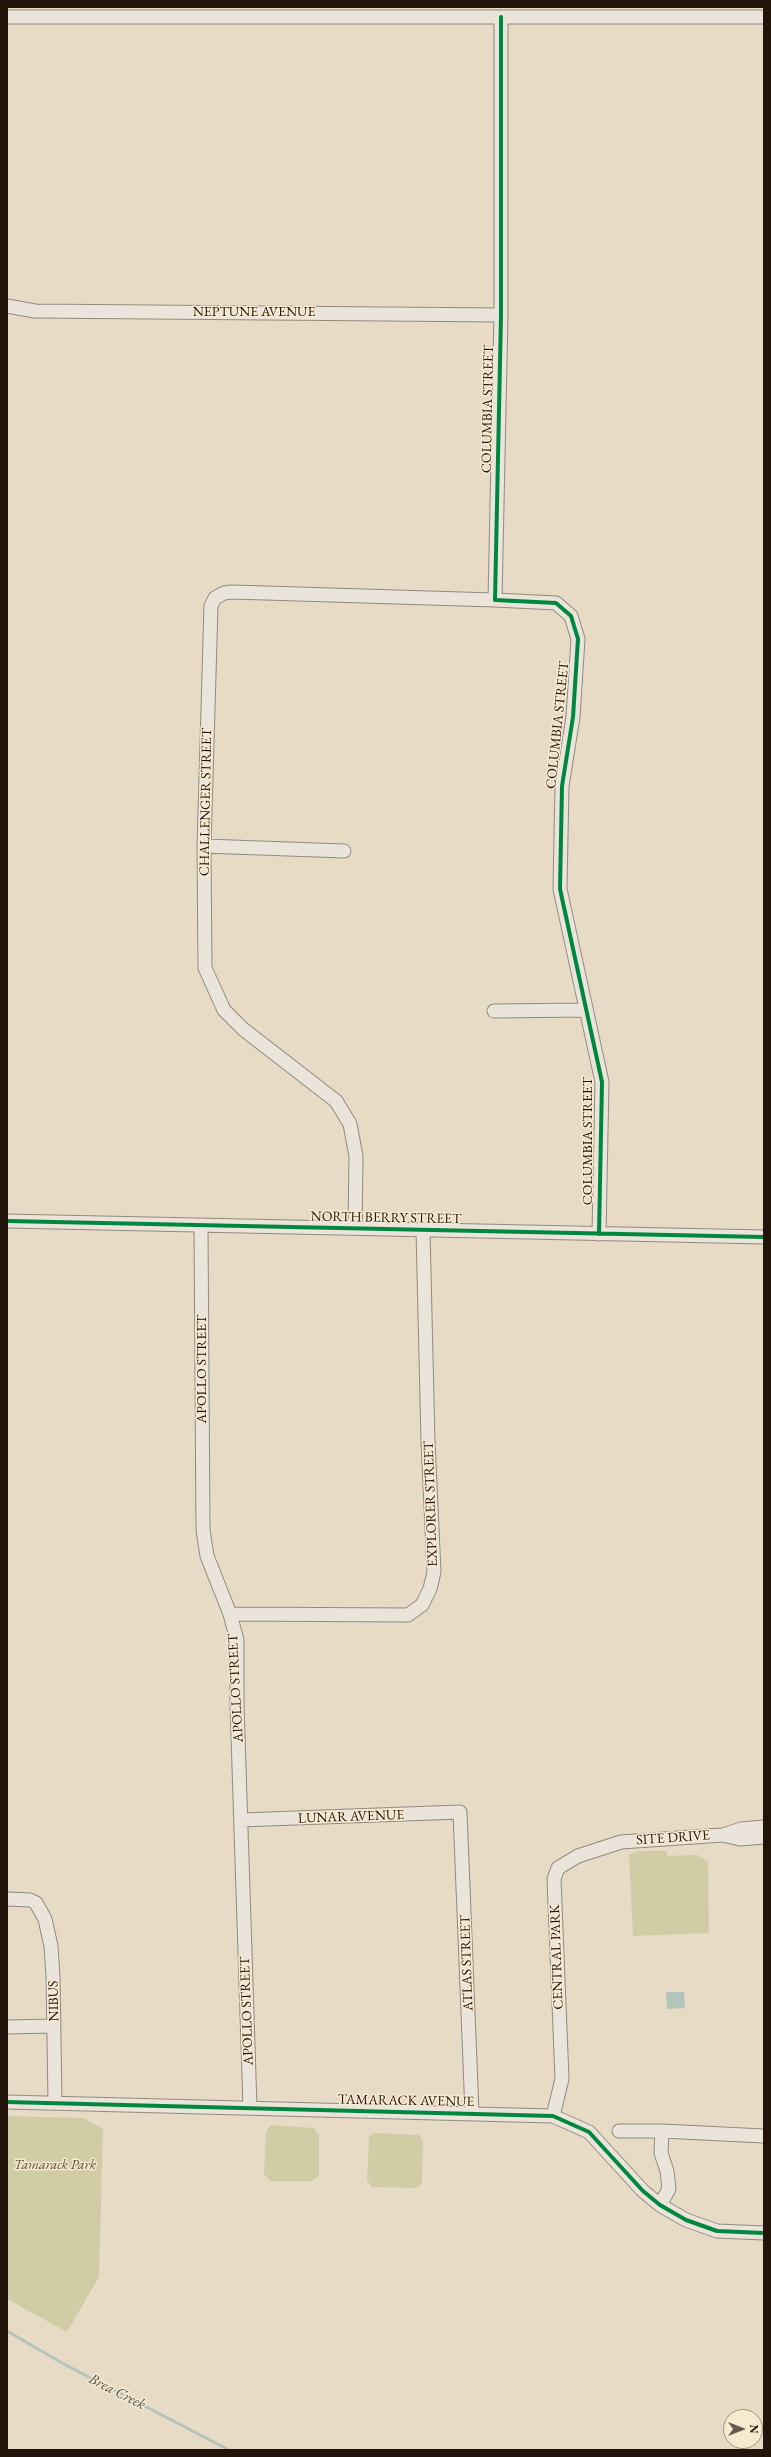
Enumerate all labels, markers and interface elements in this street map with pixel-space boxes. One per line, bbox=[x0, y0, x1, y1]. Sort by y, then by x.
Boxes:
street label: NEPTUNE AVENUE bbox=[193, 304, 315, 320]
street label: COLUMBIA STREET bbox=[478, 345, 498, 473]
street label: COLUMBIA STREET bbox=[543, 660, 573, 790]
street label: CHALLENGER STREET bbox=[196, 728, 216, 876]
street label: COLUMBIA STREET bbox=[580, 1077, 596, 1205]
street label: NORTH BERRY STREET bbox=[310, 1208, 462, 1228]
street label: APOLLO STREET bbox=[194, 1315, 210, 1423]
street label: EXPLORER STREET bbox=[420, 1441, 442, 1567]
street label: APOLLO STREET bbox=[225, 1633, 247, 1743]
street label: LUNAR AVENUE bbox=[298, 1807, 404, 1827]
street label: SITE DRIVE bbox=[636, 1827, 710, 1849]
street label: CENTRAL PARK bbox=[547, 1904, 567, 2010]
street label: ATLAS STREET bbox=[457, 1915, 477, 2011]
street label: APOLLO STREET bbox=[237, 1956, 257, 2066]
street label: NIBUS bbox=[45, 1980, 63, 2022]
street label: TAMARACK AVENUE bbox=[338, 2091, 474, 2111]
park label: Tamarack Park bbox=[14, 2157, 96, 2173]
water label: Brea Creek bbox=[85, 2370, 149, 2414]
north arrow bbox=[723, 2409, 763, 2449]
text: N bbox=[747, 2425, 761, 2433]

